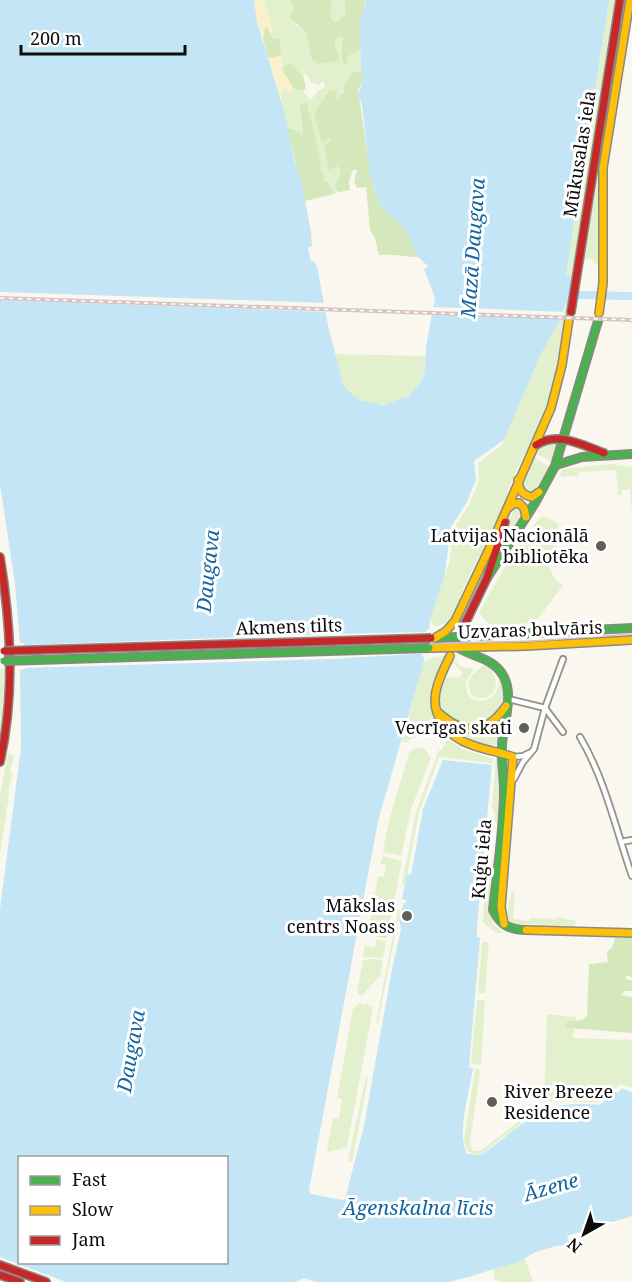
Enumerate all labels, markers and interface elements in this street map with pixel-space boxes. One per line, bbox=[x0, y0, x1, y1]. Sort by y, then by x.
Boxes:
scale bar bbox=[21, 18, 184, 56]
text: 200 m bbox=[30, 26, 82, 50]
street label: Mūkusalas iela bbox=[557, 89, 601, 219]
water label: Mazā Daugava bbox=[454, 177, 491, 320]
place label: Latvijas Nacionālā bibliotēka bbox=[430, 523, 589, 568]
water label: Daugava bbox=[190, 528, 225, 615]
marker: Latvijas Nacionālā bibliotēka bbox=[594, 539, 608, 553]
street label: Akmens tilts bbox=[235, 612, 343, 640]
street label: Uzvaras bulvāris bbox=[457, 614, 603, 644]
place label: Vecrīgas skati bbox=[395, 715, 512, 739]
marker: Vecrīgas skati bbox=[517, 721, 531, 735]
street label: Kuģu iela bbox=[466, 818, 496, 900]
place label: Mākslas centrs Noass bbox=[287, 893, 395, 938]
marker: Mākslas centrs Noass bbox=[400, 909, 414, 923]
water label: Daugava bbox=[110, 1007, 151, 1095]
place label: River Breeze Residence bbox=[504, 1079, 613, 1124]
marker: River Breeze Residence bbox=[485, 1095, 499, 1109]
legend bbox=[18, 1156, 228, 1264]
water label: Āzene bbox=[518, 1166, 582, 1208]
text: Fast bbox=[72, 1167, 107, 1191]
water label: Āgenskalna līcis bbox=[341, 1194, 494, 1221]
text: Slow bbox=[72, 1197, 114, 1221]
north arrow bbox=[554, 1204, 614, 1264]
text: Jam bbox=[71, 1227, 106, 1251]
text: N bbox=[562, 1233, 586, 1258]

